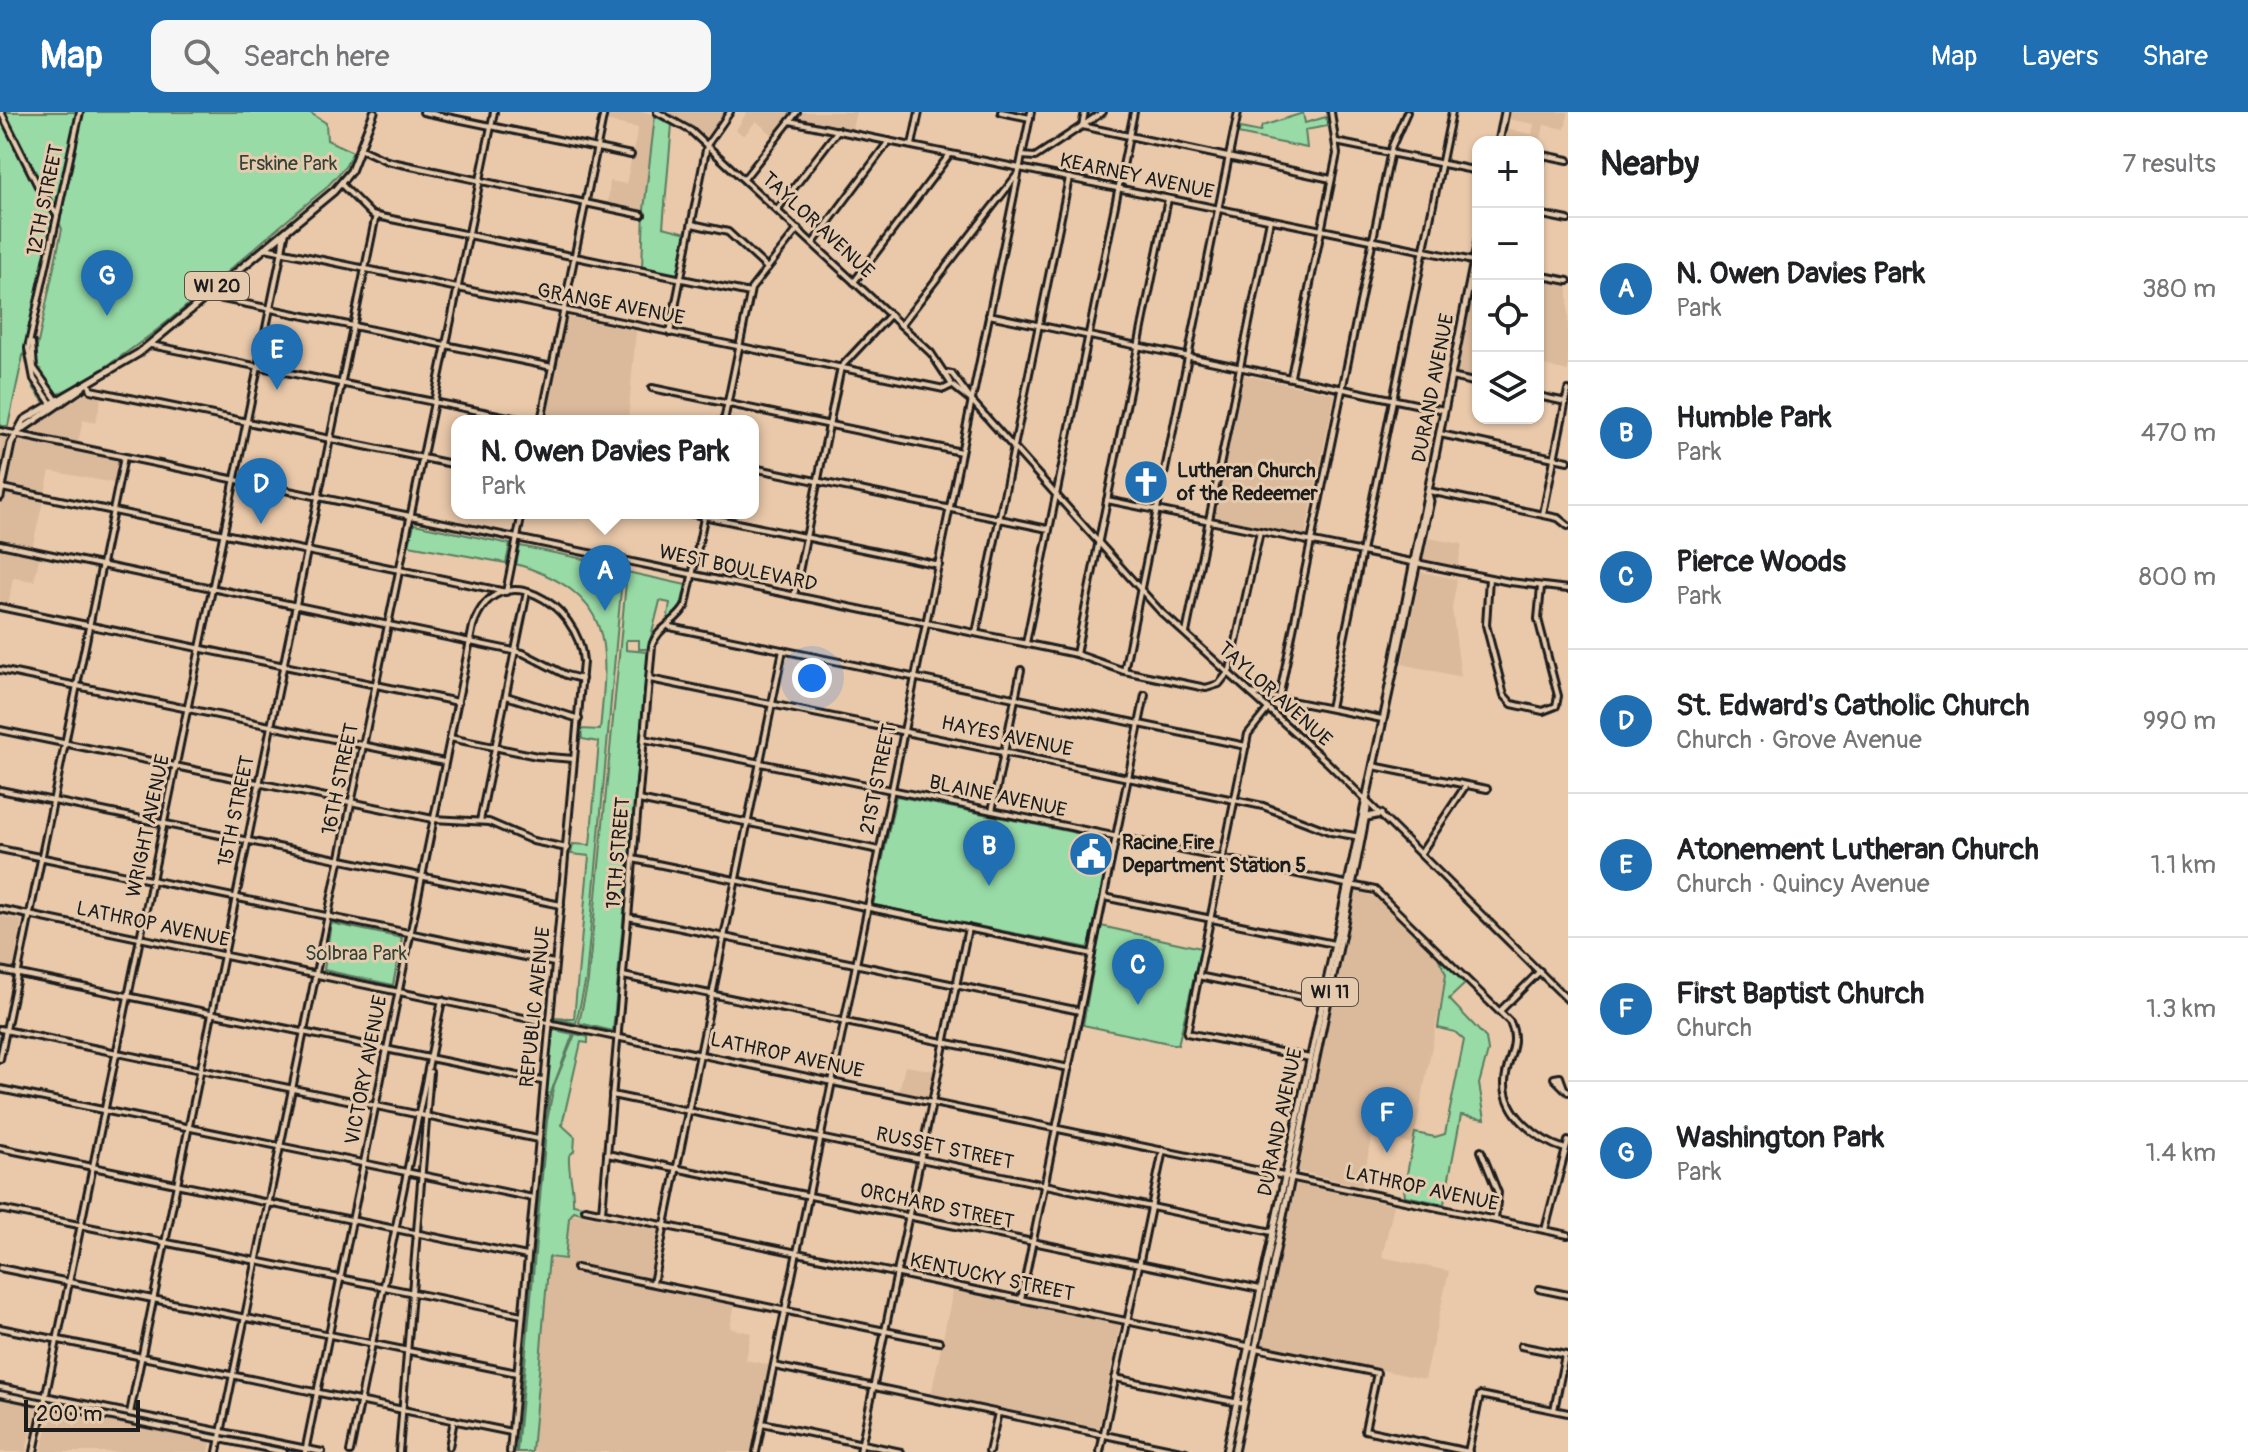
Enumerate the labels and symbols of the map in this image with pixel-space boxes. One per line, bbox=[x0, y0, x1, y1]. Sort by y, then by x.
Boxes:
street label: 12TH STREET bbox=[21, 142, 69, 258]
street label: KEARNEY AVENUE bbox=[1058, 147, 1216, 205]
park label: Erskine Park bbox=[239, 151, 338, 176]
street label: TAYLOR AVENUE bbox=[756, 166, 880, 284]
pin: G bbox=[81, 250, 133, 316]
road number: WI 20 bbox=[185, 272, 249, 300]
street label: GRANGE AVENUE bbox=[535, 277, 687, 331]
street label: DURAND AVENUE bbox=[1406, 311, 1460, 465]
pin: E bbox=[251, 324, 303, 390]
pin: D bbox=[235, 458, 287, 524]
church icon: Lutheran Church of the Redeemer bbox=[1122, 458, 1170, 506]
place label: Lutheran Church of the Redeemer bbox=[1176, 458, 1318, 506]
street label: WEST BOULEVARD bbox=[657, 539, 819, 597]
pin: A bbox=[579, 545, 631, 611]
street label: TAYLOR AVENUE bbox=[1213, 636, 1337, 752]
your location bbox=[792, 658, 832, 698]
street label: HAYES AVENUE bbox=[939, 710, 1075, 762]
street label: 16TH STREET bbox=[316, 721, 364, 837]
street label: 21ST STREET bbox=[854, 721, 902, 837]
street label: WRIGHT AVENUE bbox=[121, 752, 175, 900]
street label: 15TH STREET bbox=[212, 753, 260, 869]
street label: BLAINE AVENUE bbox=[927, 769, 1069, 823]
street label: 19TH STREET bbox=[601, 796, 635, 910]
pin: B bbox=[963, 820, 1015, 886]
public building icon: Racine Fire Department Station 5 bbox=[1067, 830, 1115, 878]
place label: Racine Fire Department Station 5 bbox=[1122, 830, 1306, 878]
street label: LATHROP AVENUE bbox=[74, 896, 232, 952]
street label: REPUBLIC AVENUE bbox=[514, 925, 556, 1089]
pin: C bbox=[1112, 939, 1164, 1005]
park label: Solbraa Park bbox=[305, 941, 408, 966]
road number: WI 11 bbox=[1302, 978, 1358, 1006]
street label: VICTORY AVENUE bbox=[339, 993, 393, 1147]
street label: LATHROP AVENUE bbox=[708, 1027, 866, 1083]
street label: DURAND AVENUE bbox=[1252, 1046, 1308, 1198]
pin: F bbox=[1361, 1087, 1413, 1153]
street label: RUSSET STREET bbox=[874, 1121, 1016, 1175]
street label: LATHROP AVENUE bbox=[1343, 1160, 1501, 1216]
street label: ORCHARD STREET bbox=[858, 1177, 1016, 1235]
street label: KENTUCKY STREET bbox=[908, 1247, 1076, 1307]
scale bar bbox=[24, 1396, 140, 1432]

